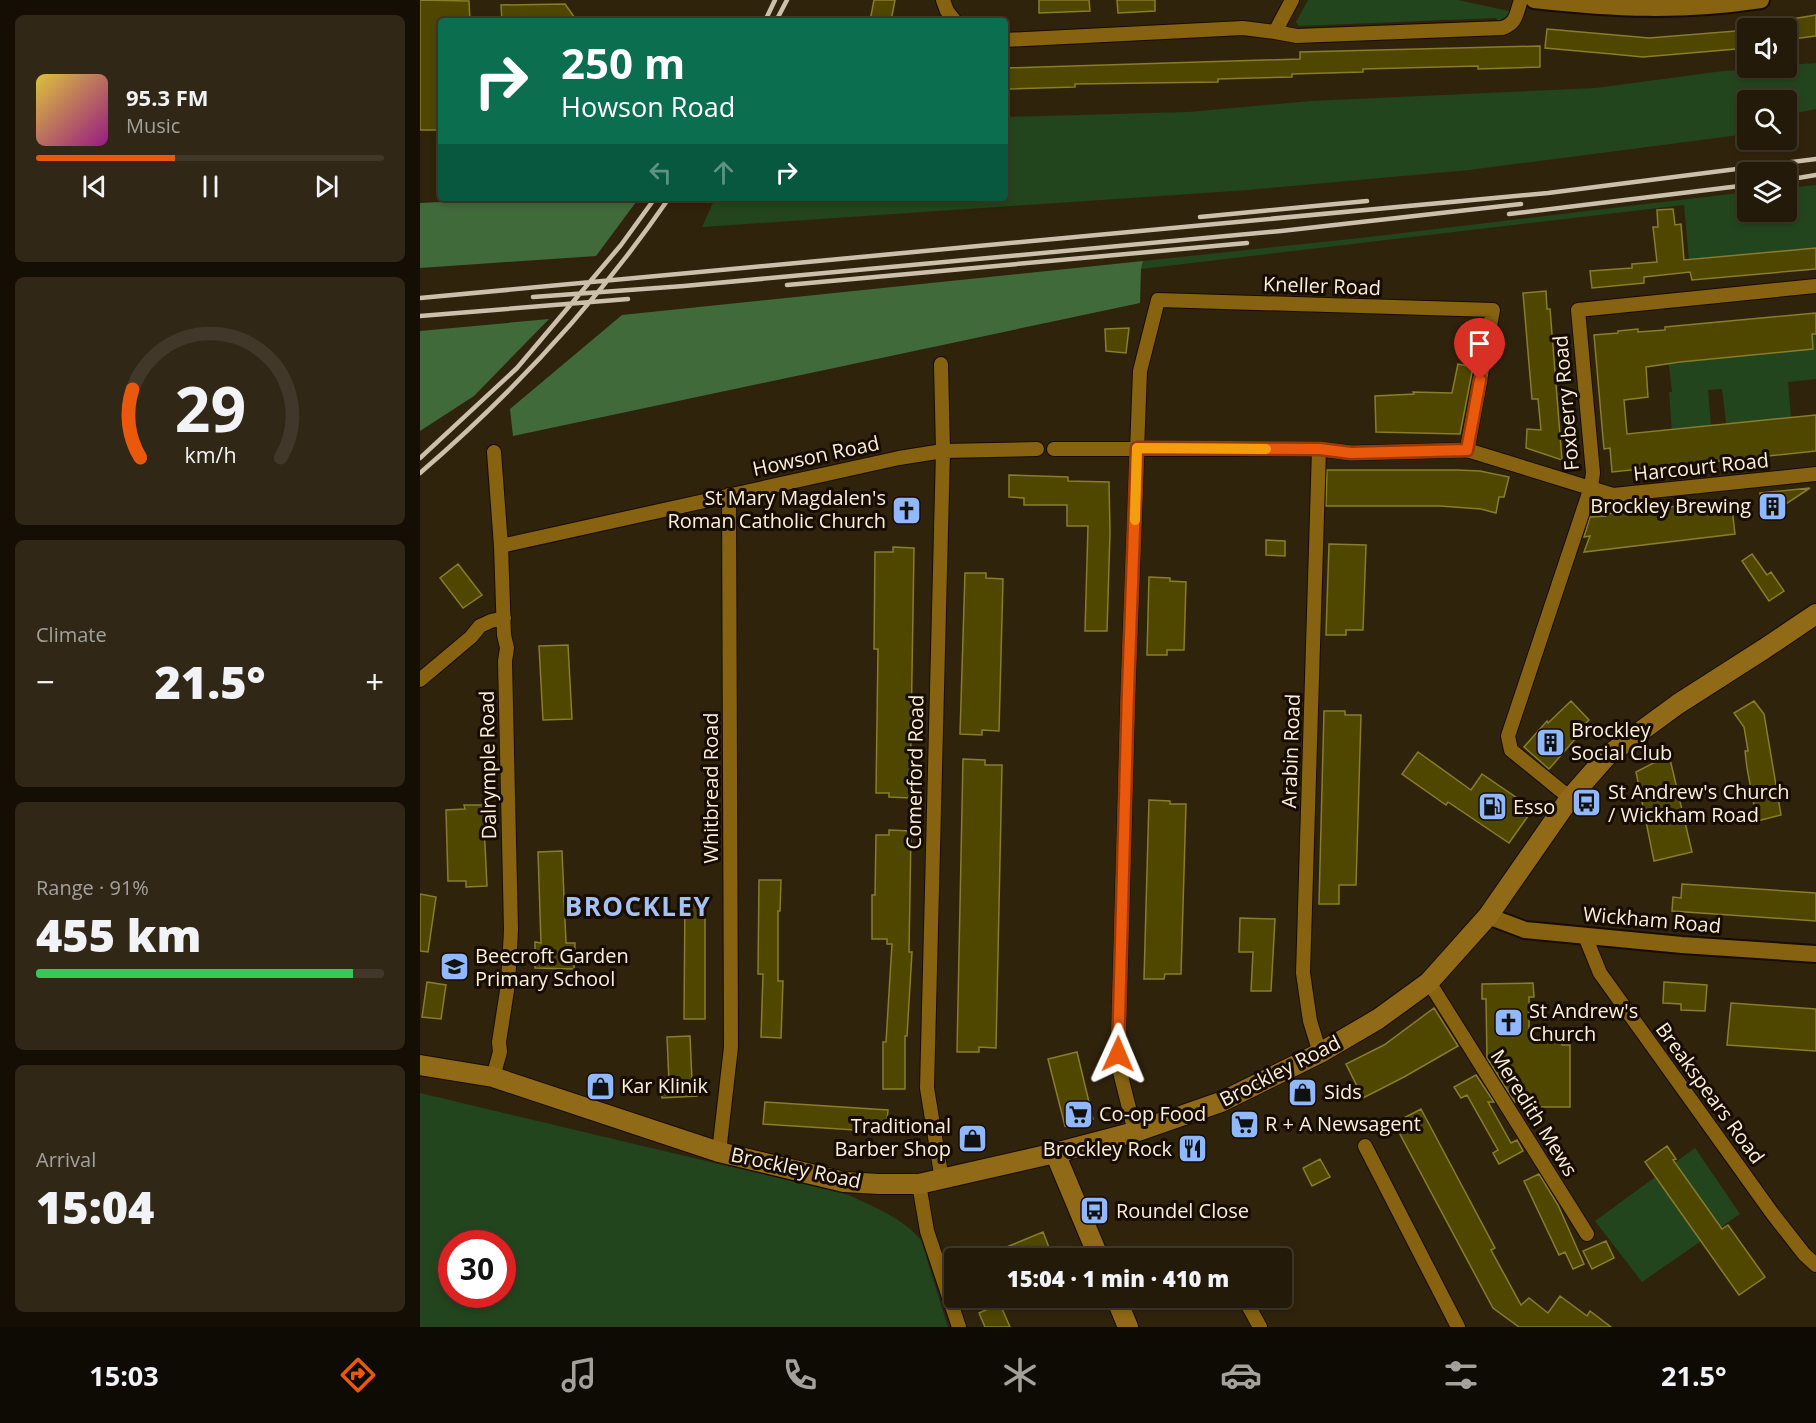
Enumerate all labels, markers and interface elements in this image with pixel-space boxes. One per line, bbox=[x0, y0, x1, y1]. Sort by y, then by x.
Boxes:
map controls bbox=[1737, 18, 1797, 222]
button: sound bbox=[1737, 18, 1797, 78]
text: 250 m bbox=[561, 34, 685, 91]
icon: right bbox=[462, 42, 540, 120]
text: 95.3 FM bbox=[126, 82, 209, 112]
text: Howson Road bbox=[561, 88, 735, 125]
button: search bbox=[1737, 90, 1797, 150]
text: Music bbox=[126, 112, 180, 139]
icon: left bbox=[644, 156, 677, 189]
icon: ahead bbox=[707, 156, 740, 189]
icon: right bbox=[770, 156, 803, 189]
button: layers bbox=[1737, 162, 1797, 222]
icon: previous bbox=[78, 170, 111, 203]
icon: pause bbox=[194, 170, 227, 203]
icon: next bbox=[310, 170, 343, 203]
street label: Kneller Road bbox=[1262, 270, 1382, 301]
pin bbox=[1454, 318, 1505, 380]
icon: arrive bbox=[1463, 327, 1496, 360]
street label: Foxberry Road bbox=[1546, 334, 1585, 472]
text: 29 bbox=[174, 365, 246, 450]
street label: Howson Road bbox=[750, 429, 882, 482]
text: km/h bbox=[184, 441, 236, 470]
street label: Harcourt Road bbox=[1632, 446, 1770, 487]
place label: St Mary Magdalen's Roman Catholic Church bbox=[667, 484, 886, 534]
building icon: Brockley Brewing bbox=[1756, 490, 1788, 522]
place label: Brockley Brewing bbox=[1590, 492, 1751, 519]
church icon: St Mary Magdalen's Roman Catholic Church bbox=[891, 494, 923, 526]
text: Climate bbox=[36, 621, 107, 648]
text: 21.5° bbox=[154, 651, 266, 712]
text: − bbox=[36, 659, 55, 704]
text: + bbox=[365, 659, 384, 704]
street label: Dalrymple Road bbox=[473, 690, 502, 840]
street label: Arabin Road bbox=[1275, 693, 1306, 809]
street label: Comerford Road bbox=[900, 694, 929, 850]
street label: Whitbread Road bbox=[697, 713, 724, 863]
place label: Brockley Social Club bbox=[1571, 716, 1672, 766]
building icon: Brockley Social Club bbox=[1534, 726, 1566, 758]
place label: St Andrew's Church / Wickham Road bbox=[1608, 778, 1790, 828]
bus stop icon: St Andrew's Church / Wickham Road bbox=[1571, 787, 1603, 819]
fuel station icon: Esso bbox=[1476, 791, 1508, 823]
place label: Esso bbox=[1513, 793, 1555, 820]
text: Range · 91% bbox=[36, 874, 149, 901]
district label: BROCKLEY bbox=[565, 888, 711, 924]
street label: Wickham Road bbox=[1582, 900, 1722, 939]
text: 455 km bbox=[36, 904, 201, 965]
place label: Beecroft Garden Primary School bbox=[475, 942, 629, 992]
school or university icon: Beecroft Garden Primary School bbox=[438, 951, 470, 983]
place label: St Andrew's Church bbox=[1529, 997, 1638, 1047]
church icon: St Andrew's Church bbox=[1492, 1006, 1524, 1038]
street label: Breakspears Road bbox=[1650, 1017, 1771, 1169]
position arrow bbox=[1086, 1022, 1150, 1086]
street label: Brockley Road bbox=[1215, 1028, 1345, 1113]
street label: Meredith Mews bbox=[1485, 1044, 1584, 1181]
shop icon: Kar Klinik bbox=[584, 1070, 616, 1102]
place label: Kar Klinik bbox=[621, 1072, 708, 1099]
shop icon: Sids bbox=[1287, 1076, 1319, 1108]
place label: Sids bbox=[1324, 1078, 1362, 1105]
supermarket icon: Co-op Food bbox=[1062, 1098, 1094, 1130]
place label: Co-op Food bbox=[1099, 1100, 1206, 1127]
supermarket icon: R + A Newsagent bbox=[1228, 1108, 1260, 1140]
place label: R + A Newsagent bbox=[1265, 1110, 1421, 1137]
place label: Traditional Barber Shop bbox=[834, 1112, 951, 1162]
shop icon: Traditional Barber Shop bbox=[956, 1122, 988, 1154]
restaurant icon: Brockley Rock bbox=[1177, 1133, 1209, 1165]
place label: Brockley Rock bbox=[1043, 1135, 1172, 1162]
street label: Brockley Road bbox=[729, 1141, 864, 1194]
text: Arrival bbox=[36, 1146, 96, 1173]
text: 15:04 bbox=[36, 1176, 154, 1237]
bus stop icon: Roundel Close bbox=[1079, 1195, 1111, 1227]
place label: Roundel Close bbox=[1116, 1197, 1249, 1224]
speed limit sign: 30 bbox=[438, 1230, 516, 1308]
text: 15:04 · 1 min · 410 m bbox=[1007, 1263, 1229, 1293]
icon: directions bbox=[337, 1354, 379, 1396]
icon: music bbox=[558, 1354, 600, 1396]
icon: phone bbox=[779, 1354, 821, 1396]
icon: climate bbox=[999, 1354, 1041, 1396]
icon: car bbox=[1220, 1354, 1262, 1396]
icon: filters bbox=[1440, 1354, 1482, 1396]
text: 15:03 bbox=[89, 1357, 159, 1394]
text: 21.5° bbox=[1661, 1357, 1727, 1394]

